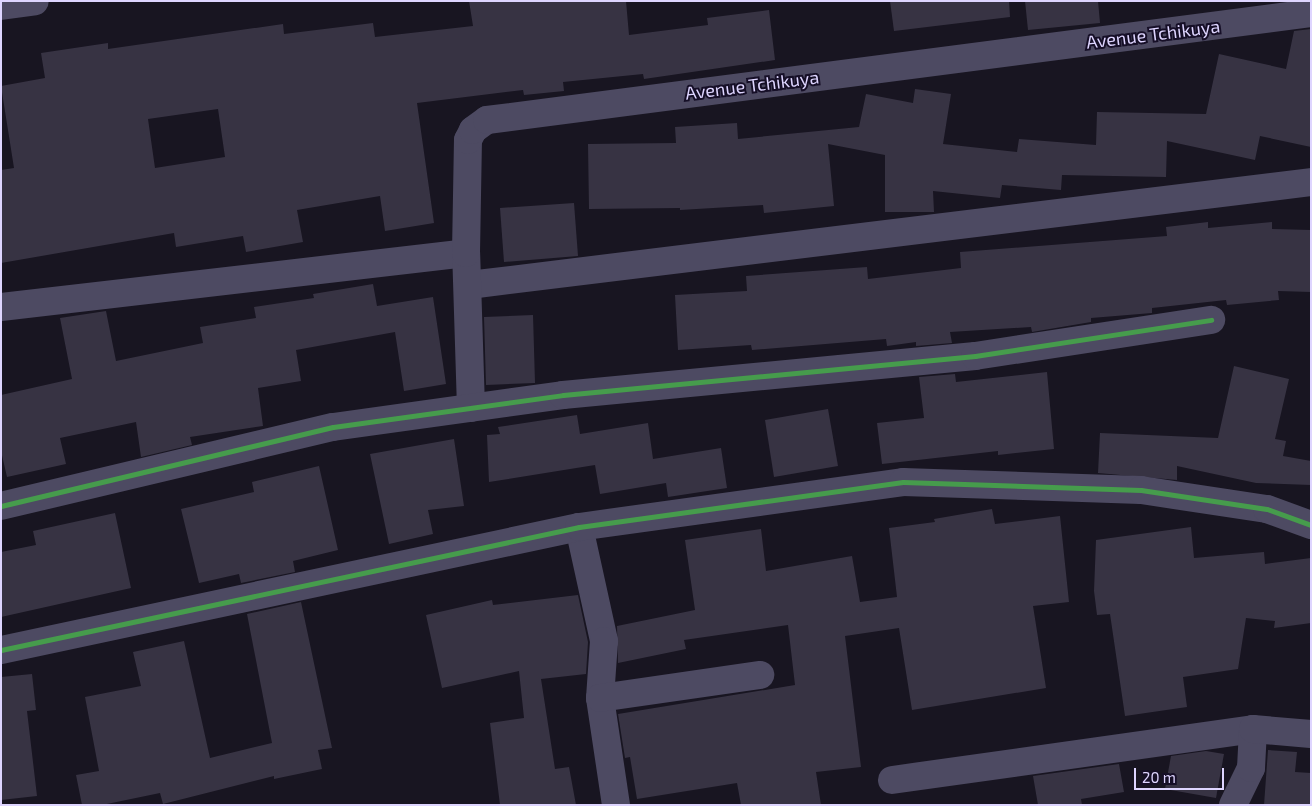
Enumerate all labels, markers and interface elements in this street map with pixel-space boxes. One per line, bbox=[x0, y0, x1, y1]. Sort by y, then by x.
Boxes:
street label: Avenue Tchikuya bbox=[1085, 15, 1221, 53]
street label: Avenue Tchikuya bbox=[684, 66, 820, 104]
scale bar bbox=[1137, 758, 1227, 790]
text: 20 m bbox=[1142, 768, 1176, 786]

